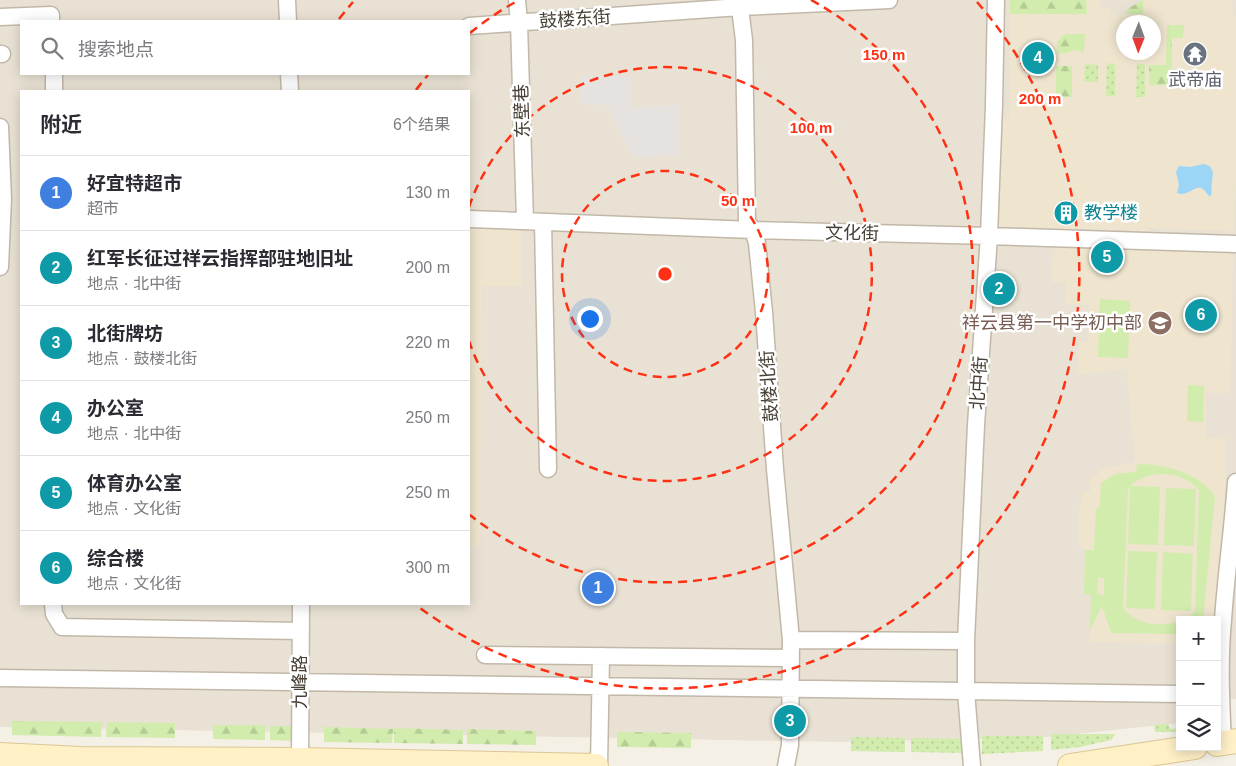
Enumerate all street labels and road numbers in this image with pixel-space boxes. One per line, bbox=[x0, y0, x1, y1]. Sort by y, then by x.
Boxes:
street label: 鼓楼东街 bbox=[538, 7, 612, 31]
street label: 东壁巷 bbox=[511, 84, 533, 138]
street label: 文化街 bbox=[825, 223, 879, 243]
street label: 鼓楼北街 bbox=[757, 349, 781, 423]
street label: 北中街 bbox=[967, 355, 991, 411]
street label: 九峰路 bbox=[290, 655, 310, 709]

